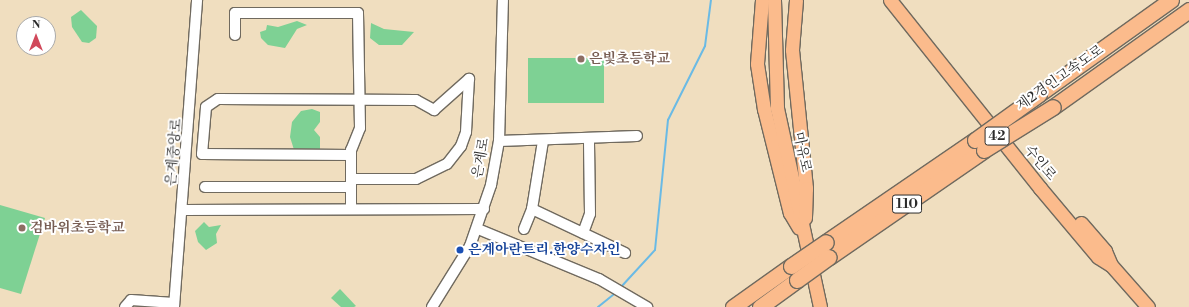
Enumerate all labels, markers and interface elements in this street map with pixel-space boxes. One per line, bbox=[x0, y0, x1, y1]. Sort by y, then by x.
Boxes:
north arrow bbox=[16, 16, 56, 56]
text: N bbox=[32, 18, 40, 32]
street label: 제2경인고속도로 bbox=[1013, 42, 1107, 114]
place label: 은빛초등학교 bbox=[589, 51, 670, 67]
marker: 은빛초등학교 bbox=[576, 54, 586, 64]
street label: 은계중앙로 bbox=[163, 118, 185, 186]
road number: 42 bbox=[984, 125, 1010, 147]
street label: 마유로 bbox=[790, 130, 814, 174]
street label: 은계로 bbox=[469, 137, 493, 179]
street label: 수인로 bbox=[1021, 142, 1059, 184]
road number: 110 bbox=[892, 193, 922, 215]
place label: 검바위초등학교 bbox=[30, 220, 125, 236]
marker: 검바위초등학교 bbox=[17, 223, 27, 233]
place label: 은계아란트리.한양수자인 bbox=[468, 242, 621, 258]
marker: 은계아란트리.한양수자인 bbox=[455, 245, 465, 255]

